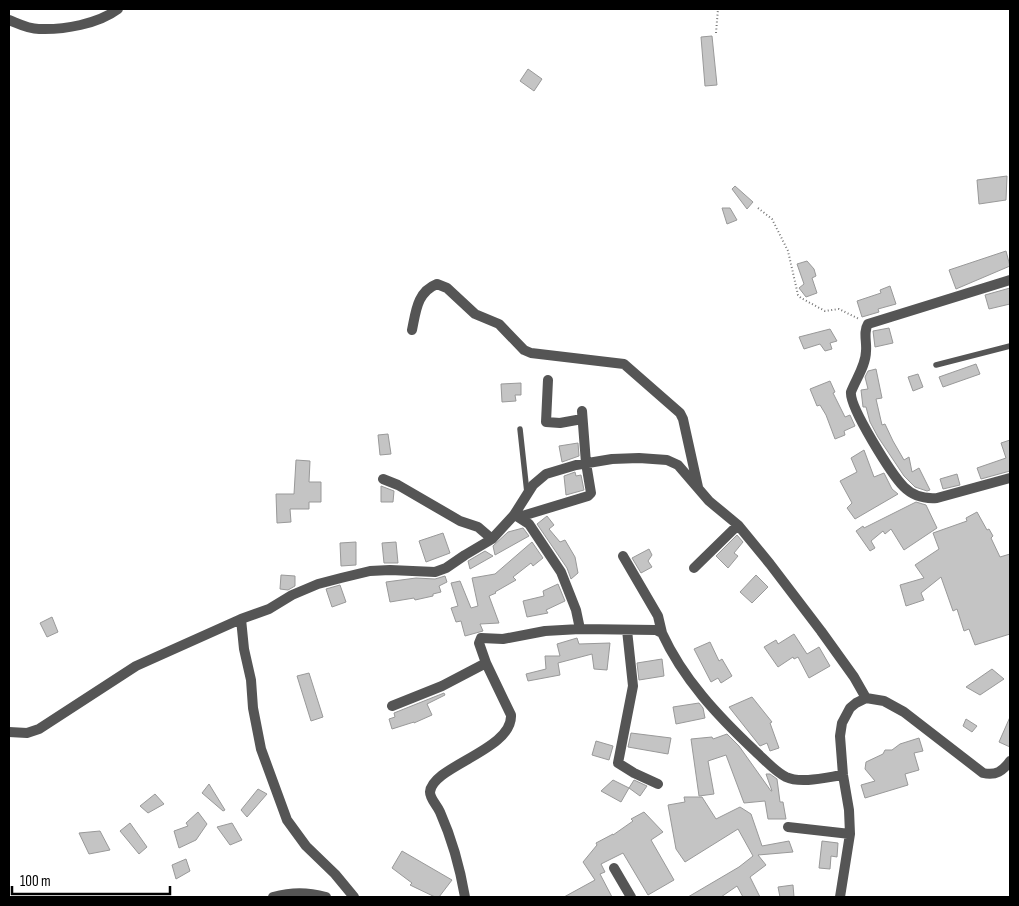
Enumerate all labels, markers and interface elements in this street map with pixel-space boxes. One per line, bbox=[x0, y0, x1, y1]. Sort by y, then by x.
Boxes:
scale bar bbox=[12, 864, 170, 896]
text: 100 m bbox=[20, 872, 51, 891]

